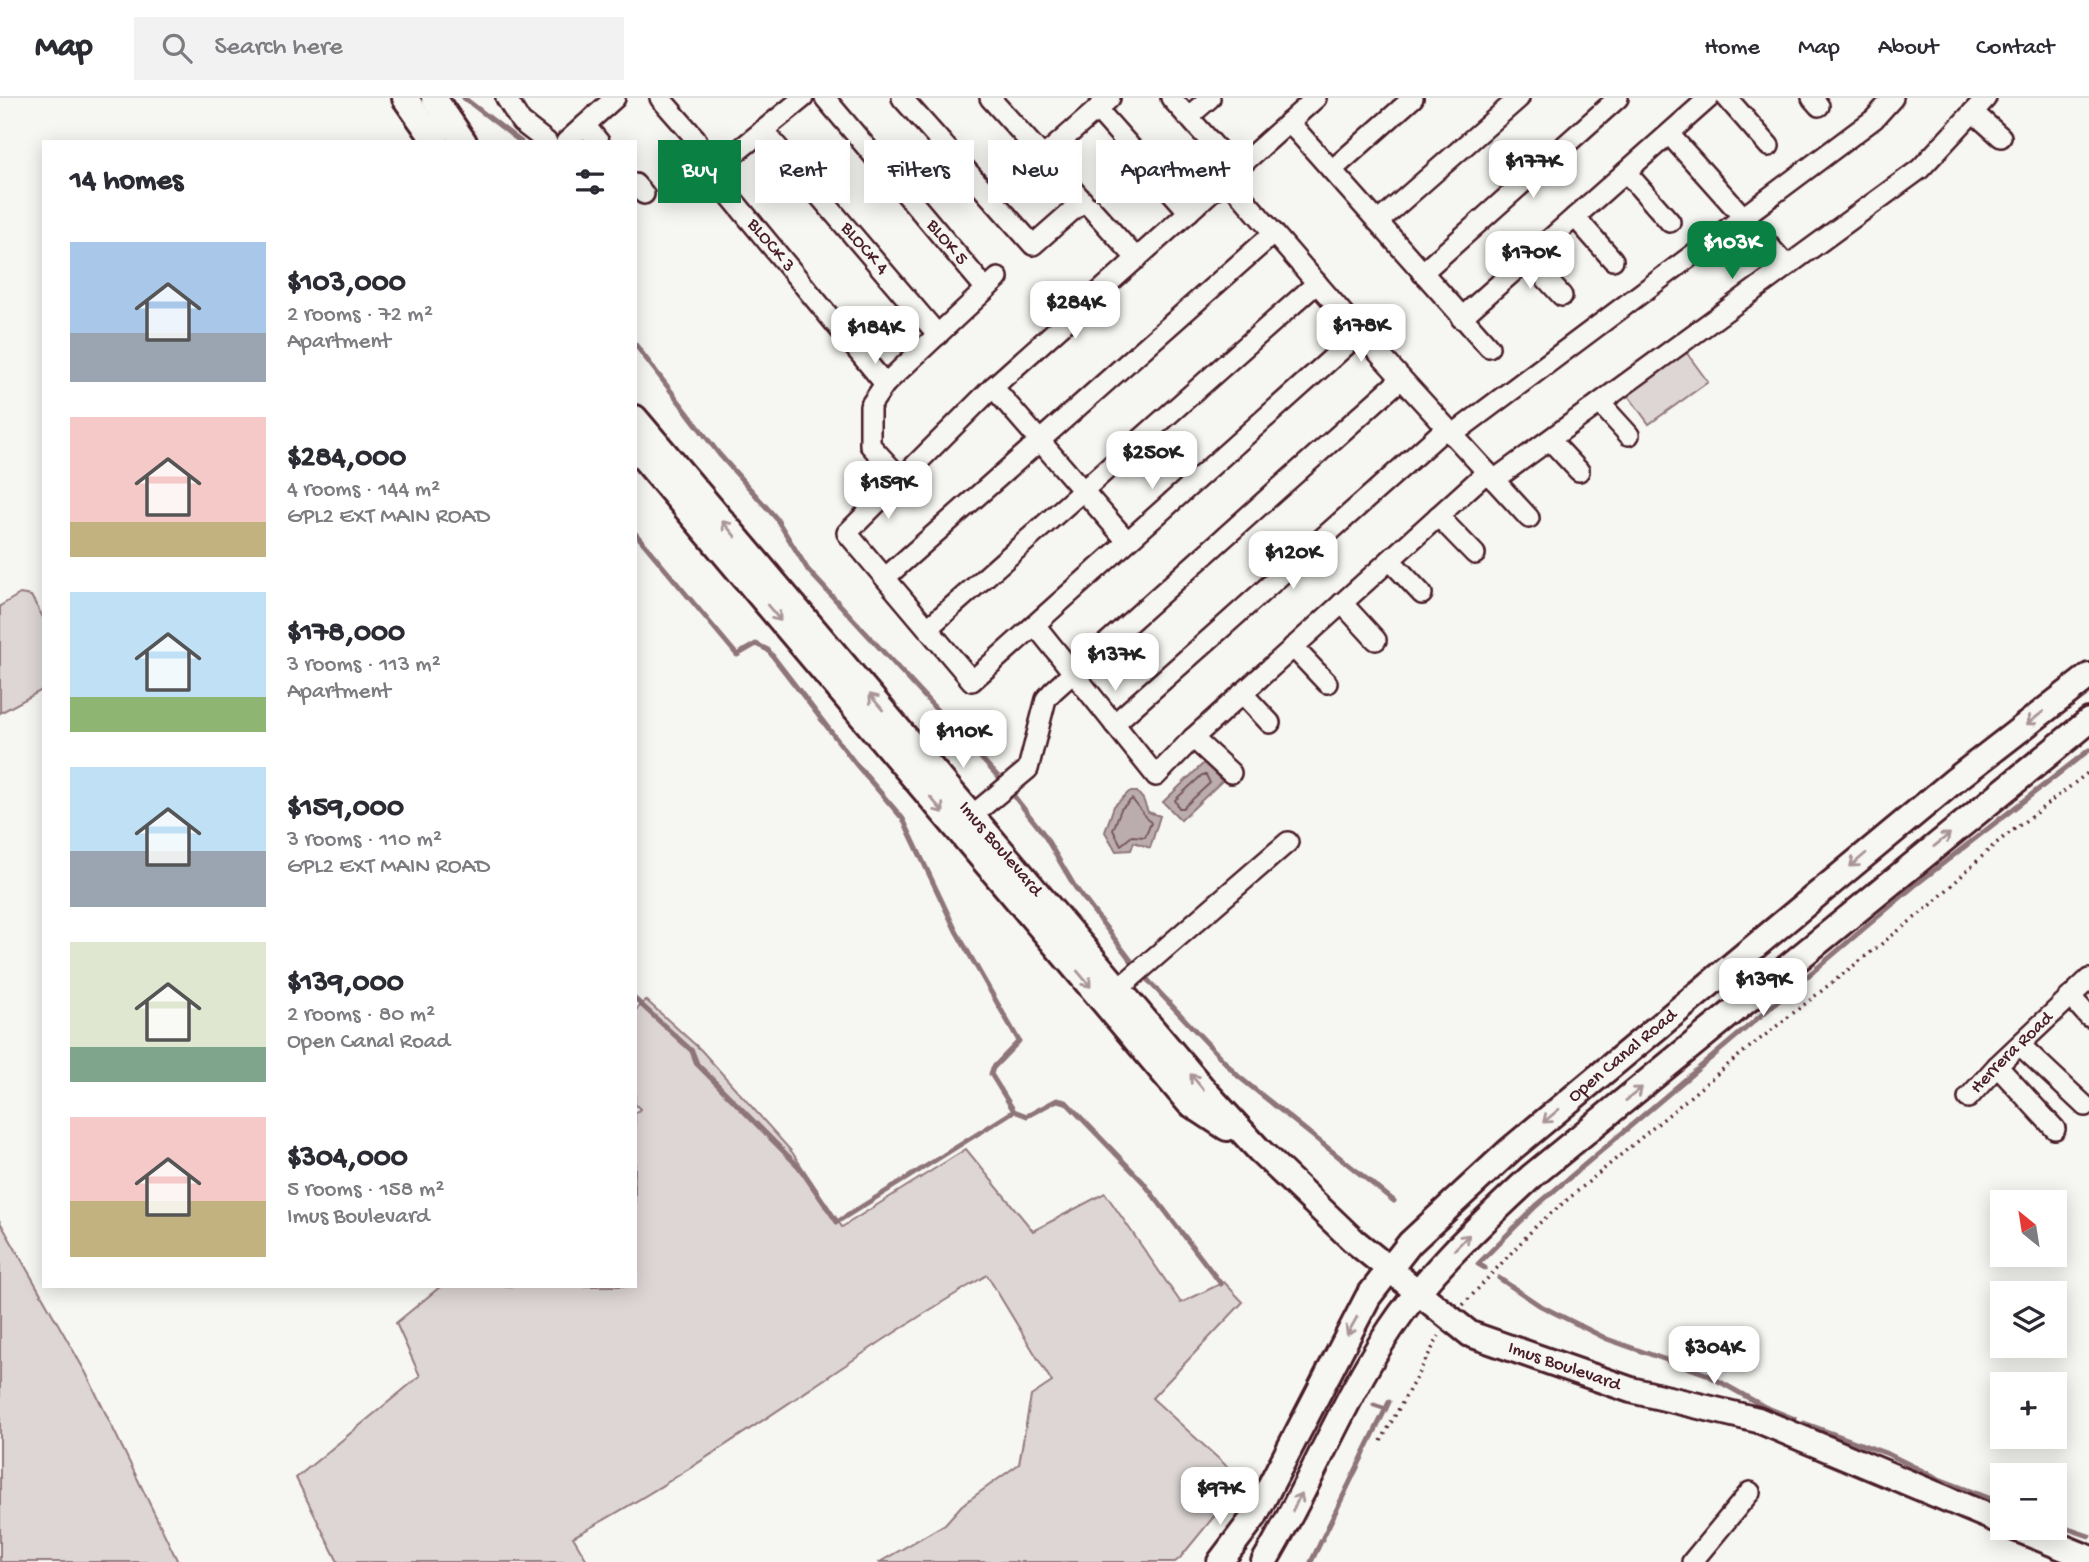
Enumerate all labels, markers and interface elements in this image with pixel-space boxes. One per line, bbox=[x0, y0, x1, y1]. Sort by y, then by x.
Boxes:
search box bbox=[134, 17, 624, 80]
text: Map bbox=[35, 29, 92, 67]
icon: search bbox=[158, 29, 196, 67]
text: Search here bbox=[214, 33, 343, 64]
text: Home bbox=[1704, 34, 1760, 63]
text: Map bbox=[1798, 34, 1840, 63]
text: About bbox=[1878, 34, 1938, 63]
text: Contact bbox=[1976, 34, 2054, 63]
chip: Buy bbox=[658, 140, 741, 203]
chip: Rent bbox=[755, 140, 850, 203]
chip: Filters bbox=[864, 140, 974, 203]
chip: New bbox=[988, 140, 1082, 203]
chip: Apartment bbox=[1096, 140, 1253, 203]
pin: $177K bbox=[1484, 140, 1582, 200]
text: $177K bbox=[1505, 149, 1561, 176]
icon: filters bbox=[571, 163, 609, 201]
text: 14 homes bbox=[70, 165, 183, 200]
street label: BLOCK 3 bbox=[741, 213, 800, 277]
street label: BLOK 5 bbox=[920, 214, 973, 270]
street label: BLOCK 4 bbox=[835, 217, 893, 280]
pin: $103K bbox=[1683, 222, 1781, 281]
text: $103K bbox=[1703, 230, 1761, 257]
pin: $170K bbox=[1481, 232, 1579, 291]
text: $170K bbox=[1501, 240, 1559, 267]
text: $103,000 bbox=[287, 267, 406, 302]
icon: home bbox=[126, 270, 210, 354]
pin: $284K bbox=[1026, 282, 1124, 341]
text: $284K bbox=[1046, 290, 1104, 317]
text: 2 rooms · 72 m² bbox=[287, 302, 433, 329]
pin: $178K bbox=[1312, 304, 1410, 364]
pin: $184K bbox=[826, 306, 924, 366]
text: $178K bbox=[1333, 313, 1389, 340]
text: $184K bbox=[847, 315, 903, 342]
text: Apartment bbox=[287, 329, 391, 356]
pin: $250K bbox=[1103, 432, 1201, 491]
text: $250K bbox=[1122, 440, 1182, 467]
text: $284,000 bbox=[287, 442, 406, 477]
icon: home bbox=[126, 445, 210, 529]
pin: $159K bbox=[839, 462, 937, 521]
text: $159K bbox=[860, 470, 916, 497]
text: 4 rooms · 144 m² bbox=[287, 477, 440, 504]
text: GPL2 EXT MAIN ROAD bbox=[287, 504, 490, 531]
one-way arrow bbox=[721, 520, 737, 538]
pin: $120K bbox=[1244, 532, 1342, 591]
text: $120K bbox=[1265, 540, 1321, 567]
one-way arrow bbox=[766, 603, 782, 621]
text: $178,000 bbox=[287, 617, 405, 652]
icon: home bbox=[126, 620, 210, 704]
pin: $137K bbox=[1066, 634, 1164, 693]
text: $137K bbox=[1087, 642, 1143, 669]
text: 3 rooms · 113 m² bbox=[287, 652, 441, 679]
text: Apartment bbox=[287, 679, 391, 706]
one-way arrow bbox=[868, 694, 884, 712]
pin: $110K bbox=[914, 710, 1012, 770]
one-way arrow bbox=[2026, 710, 2045, 725]
text: $110K bbox=[936, 719, 990, 746]
text: $159,000 bbox=[287, 792, 404, 827]
icon: home bbox=[126, 795, 210, 879]
one-way arrow bbox=[929, 796, 945, 814]
street label: Imus Boulevard bbox=[953, 797, 1048, 903]
text: 3 rooms · 110 m² bbox=[287, 827, 442, 854]
one-way arrow bbox=[1933, 832, 1951, 848]
one-way arrow bbox=[1850, 853, 1868, 868]
text: GPL2 EXT MAIN ROAD bbox=[287, 854, 490, 881]
pin: $139K bbox=[1714, 958, 1812, 1018]
text: $139,000 bbox=[287, 967, 404, 1002]
text: $139K bbox=[1735, 967, 1791, 994]
one-way arrow bbox=[1076, 969, 1092, 987]
icon: home bbox=[126, 970, 210, 1054]
text: 2 rooms · 80 m² bbox=[287, 1002, 435, 1029]
street label: Open Canal Road bbox=[1564, 1003, 1684, 1108]
street label: Herrera Road bbox=[1966, 1006, 2060, 1099]
text: Open Canal Road bbox=[287, 1029, 450, 1056]
one-way arrow bbox=[1189, 1073, 1205, 1091]
one-way arrow bbox=[1625, 1086, 1643, 1101]
one-way arrow bbox=[1543, 1108, 1561, 1123]
text: $304,000 bbox=[287, 1142, 408, 1177]
icon: home bbox=[126, 1145, 210, 1229]
text: 5 rooms · 158 m² bbox=[287, 1177, 444, 1204]
north arrow bbox=[1990, 1190, 2067, 1267]
map controls bbox=[1990, 1190, 2067, 1540]
text: Imus Boulevard bbox=[287, 1204, 430, 1231]
one-way arrow bbox=[1454, 1234, 1471, 1251]
button: layers bbox=[1990, 1281, 2067, 1358]
one-way arrow bbox=[1345, 1315, 1359, 1336]
pin: $304K bbox=[1665, 1326, 1763, 1386]
text: $304K bbox=[1685, 1335, 1743, 1362]
street label: Imus Boulevard bbox=[1505, 1337, 1625, 1398]
button: + bbox=[1990, 1372, 2067, 1449]
button: − bbox=[1990, 1463, 2067, 1540]
pin: $97K bbox=[1179, 1468, 1261, 1527]
text: $97K bbox=[1197, 1476, 1243, 1503]
one-way arrow bbox=[1291, 1492, 1305, 1513]

